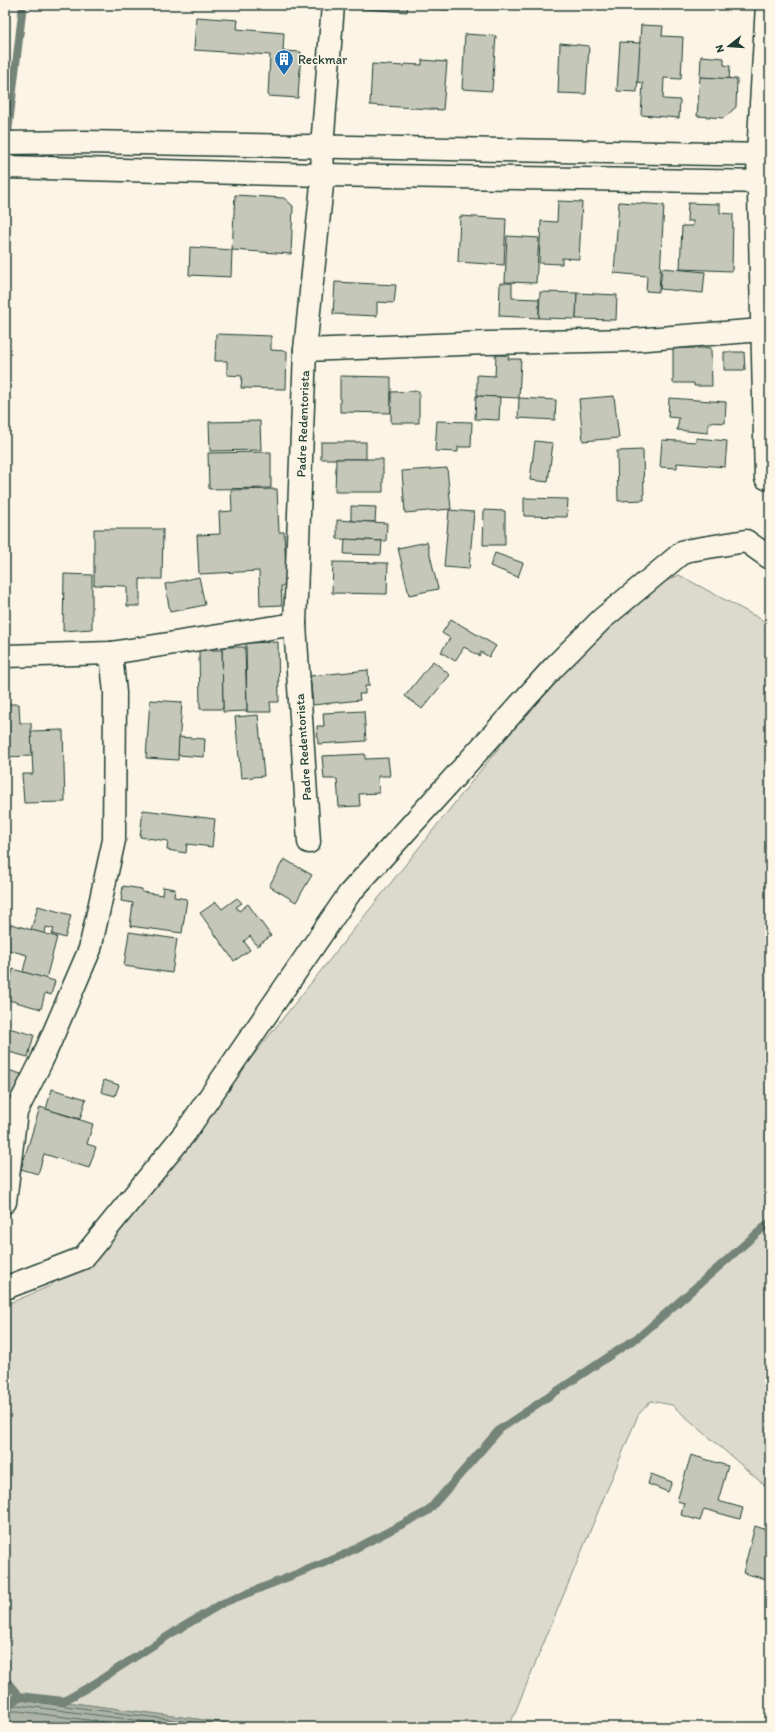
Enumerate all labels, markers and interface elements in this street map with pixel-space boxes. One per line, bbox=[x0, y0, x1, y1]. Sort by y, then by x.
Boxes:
north arrow bbox=[709, 26, 749, 66]
text: N bbox=[713, 43, 727, 54]
building icon: Reckmar bbox=[273, 48, 295, 76]
place label: Reckmar bbox=[298, 52, 348, 67]
street label: Padre Redentorista bbox=[293, 369, 312, 478]
street label: Padre Redentorista bbox=[292, 693, 314, 801]

